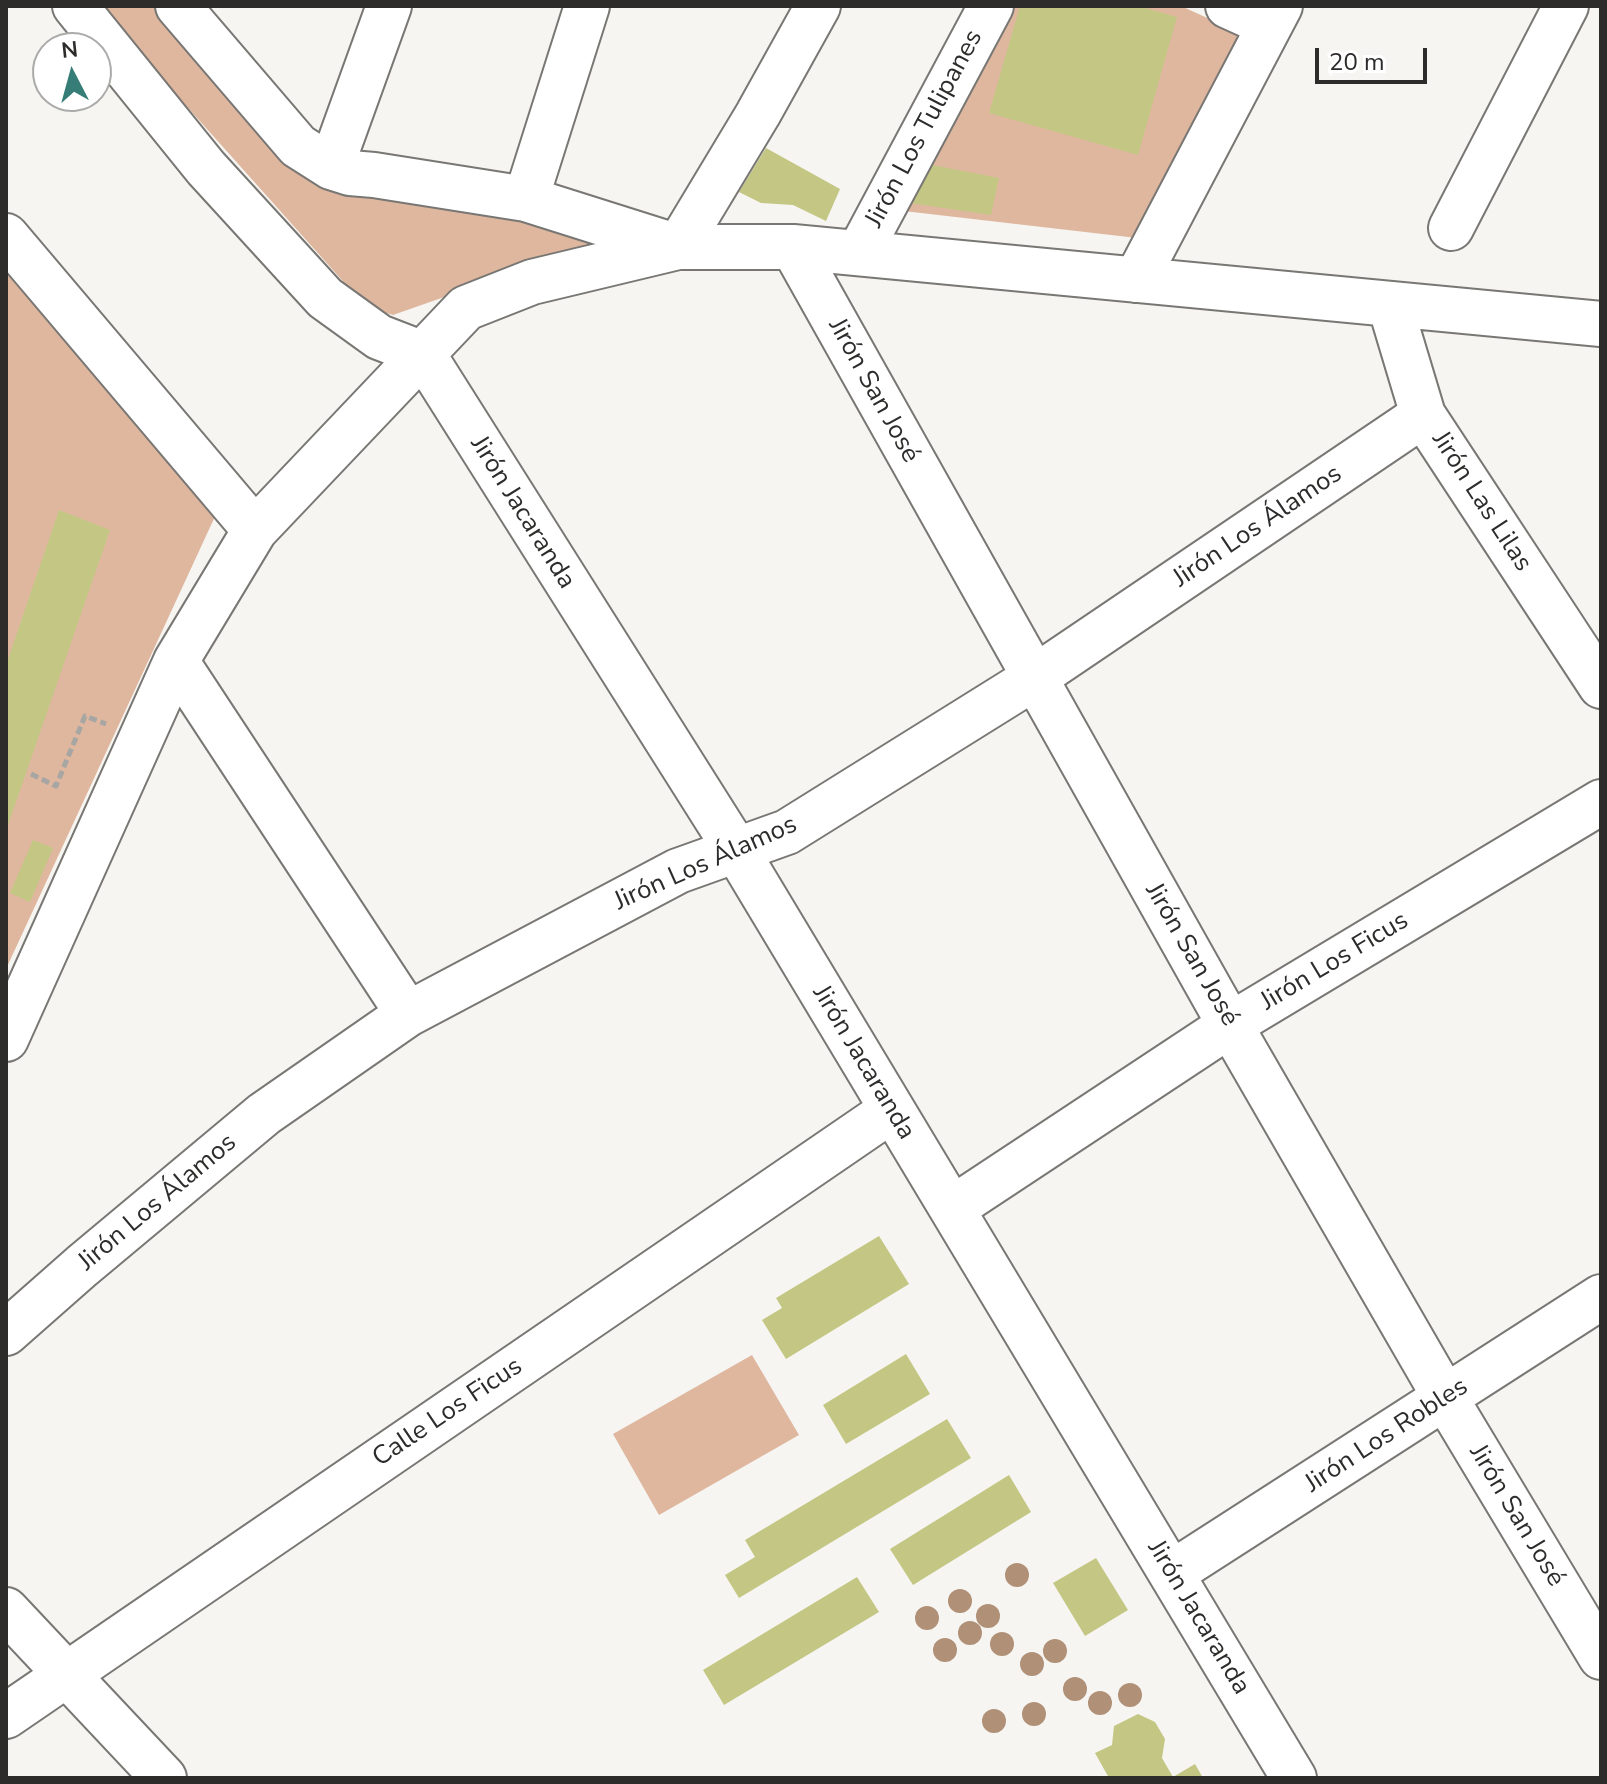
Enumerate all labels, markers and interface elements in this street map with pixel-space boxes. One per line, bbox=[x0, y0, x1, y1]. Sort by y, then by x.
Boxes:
street label: Jirón Los Tulipanes bbox=[860, 25, 990, 233]
north arrow bbox=[32, 32, 112, 112]
scale bar bbox=[1319, 32, 1431, 82]
text: N bbox=[60, 34, 79, 66]
text: 20 m bbox=[1329, 46, 1385, 78]
street label: Jirón San José bbox=[821, 313, 925, 469]
street label: Jirón Las Lilas bbox=[1424, 426, 1538, 578]
street label: Jirón Jacaranda bbox=[463, 431, 581, 595]
street label: Jirón Los Álamos bbox=[1168, 459, 1348, 595]
street label: Jirón Los Álamos bbox=[610, 810, 802, 918]
street label: Jirón San José bbox=[1138, 878, 1244, 1032]
street label: Jirón Los Ficus bbox=[1256, 906, 1414, 1018]
street label: Jirón Jacaranda bbox=[805, 980, 921, 1146]
street label: Jirón Los Álamos bbox=[73, 1128, 243, 1278]
street label: Calle Los Ficus bbox=[367, 1352, 529, 1474]
street label: Jirón Los Robles bbox=[1300, 1372, 1474, 1500]
street label: Jirón San José bbox=[1461, 1439, 1571, 1593]
street label: Jirón Jacaranda bbox=[1140, 1535, 1256, 1701]

